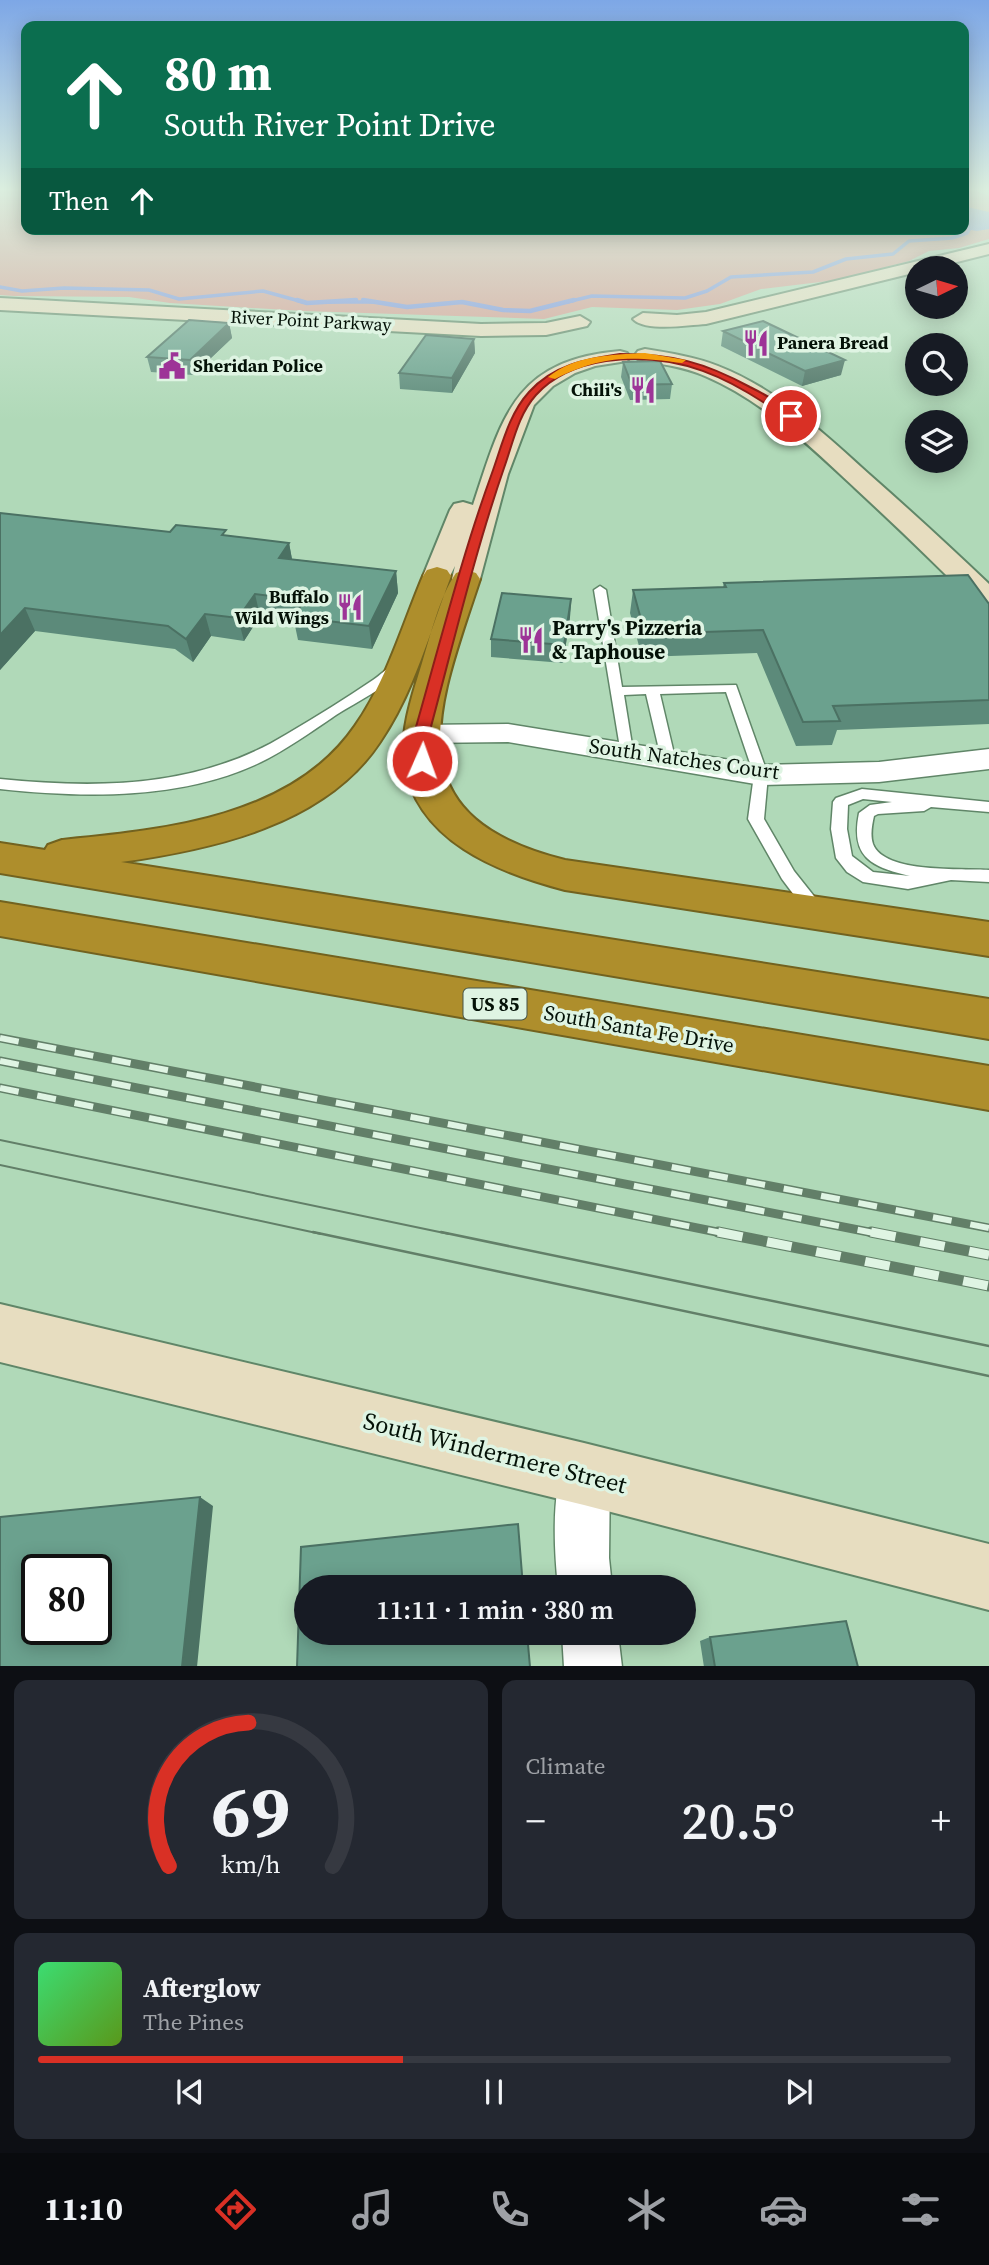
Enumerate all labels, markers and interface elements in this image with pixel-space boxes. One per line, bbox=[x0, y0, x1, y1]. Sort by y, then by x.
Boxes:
text: 80 m bbox=[164, 39, 272, 106]
icon: ahead bbox=[49, 49, 140, 140]
text: South River Point Drive bbox=[164, 103, 496, 147]
icon: ahead bbox=[123, 182, 161, 220]
text: Then bbox=[49, 183, 109, 219]
north arrow bbox=[905, 256, 968, 318]
map controls bbox=[905, 256, 968, 473]
street label: River Point Parkway bbox=[230, 304, 393, 337]
restaurant icon: Panera Bread bbox=[741, 328, 771, 358]
place label: Panera Bread bbox=[777, 330, 889, 355]
button: search bbox=[905, 333, 968, 396]
public building icon: Sheridan Police bbox=[157, 351, 187, 381]
place label: Sheridan Police bbox=[193, 353, 323, 378]
restaurant icon: Chili's bbox=[628, 375, 658, 405]
place label: Chili's bbox=[571, 377, 622, 402]
pin bbox=[761, 386, 821, 446]
icon: arrive bbox=[772, 397, 810, 435]
button: layers bbox=[905, 410, 968, 473]
place label: Buffalo Wild Wings bbox=[235, 584, 329, 630]
restaurant icon: Buffalo Wild Wings bbox=[335, 592, 365, 622]
place label: Parry's Pizzeria & Taphouse bbox=[552, 613, 703, 666]
restaurant icon: Parry's Pizzeria & Taphouse bbox=[516, 625, 546, 655]
position arrow bbox=[385, 724, 459, 798]
street label: South Natches Court bbox=[587, 731, 781, 786]
road number: US 85 bbox=[463, 988, 526, 1020]
street label: South Santa Fe Drive bbox=[542, 998, 736, 1060]
street label: South Windermere Street bbox=[360, 1404, 630, 1501]
speed limit sign: 80 bbox=[21, 1554, 112, 1645]
text: 11:11 · 1 min · 380 m bbox=[376, 1592, 614, 1628]
text: Climate bbox=[526, 1750, 605, 1782]
text: 69 bbox=[211, 1761, 290, 1860]
text: 20.5° bbox=[681, 1785, 795, 1856]
text: − bbox=[526, 1795, 546, 1847]
text: + bbox=[931, 1795, 951, 1847]
text: km/h bbox=[221, 1846, 281, 1880]
text: Afterglow bbox=[143, 1970, 261, 2006]
text: The Pines bbox=[143, 2006, 244, 2038]
icon: previous bbox=[171, 2073, 209, 2111]
icon: pause bbox=[475, 2073, 513, 2111]
icon: next bbox=[780, 2073, 818, 2111]
icon: directions bbox=[211, 2185, 260, 2234]
icon: music bbox=[348, 2185, 397, 2234]
icon: phone bbox=[485, 2185, 534, 2234]
icon: climate bbox=[622, 2185, 671, 2234]
icon: car bbox=[759, 2185, 808, 2234]
icon: filters bbox=[896, 2185, 945, 2234]
text: 11:10 bbox=[44, 2187, 123, 2231]

